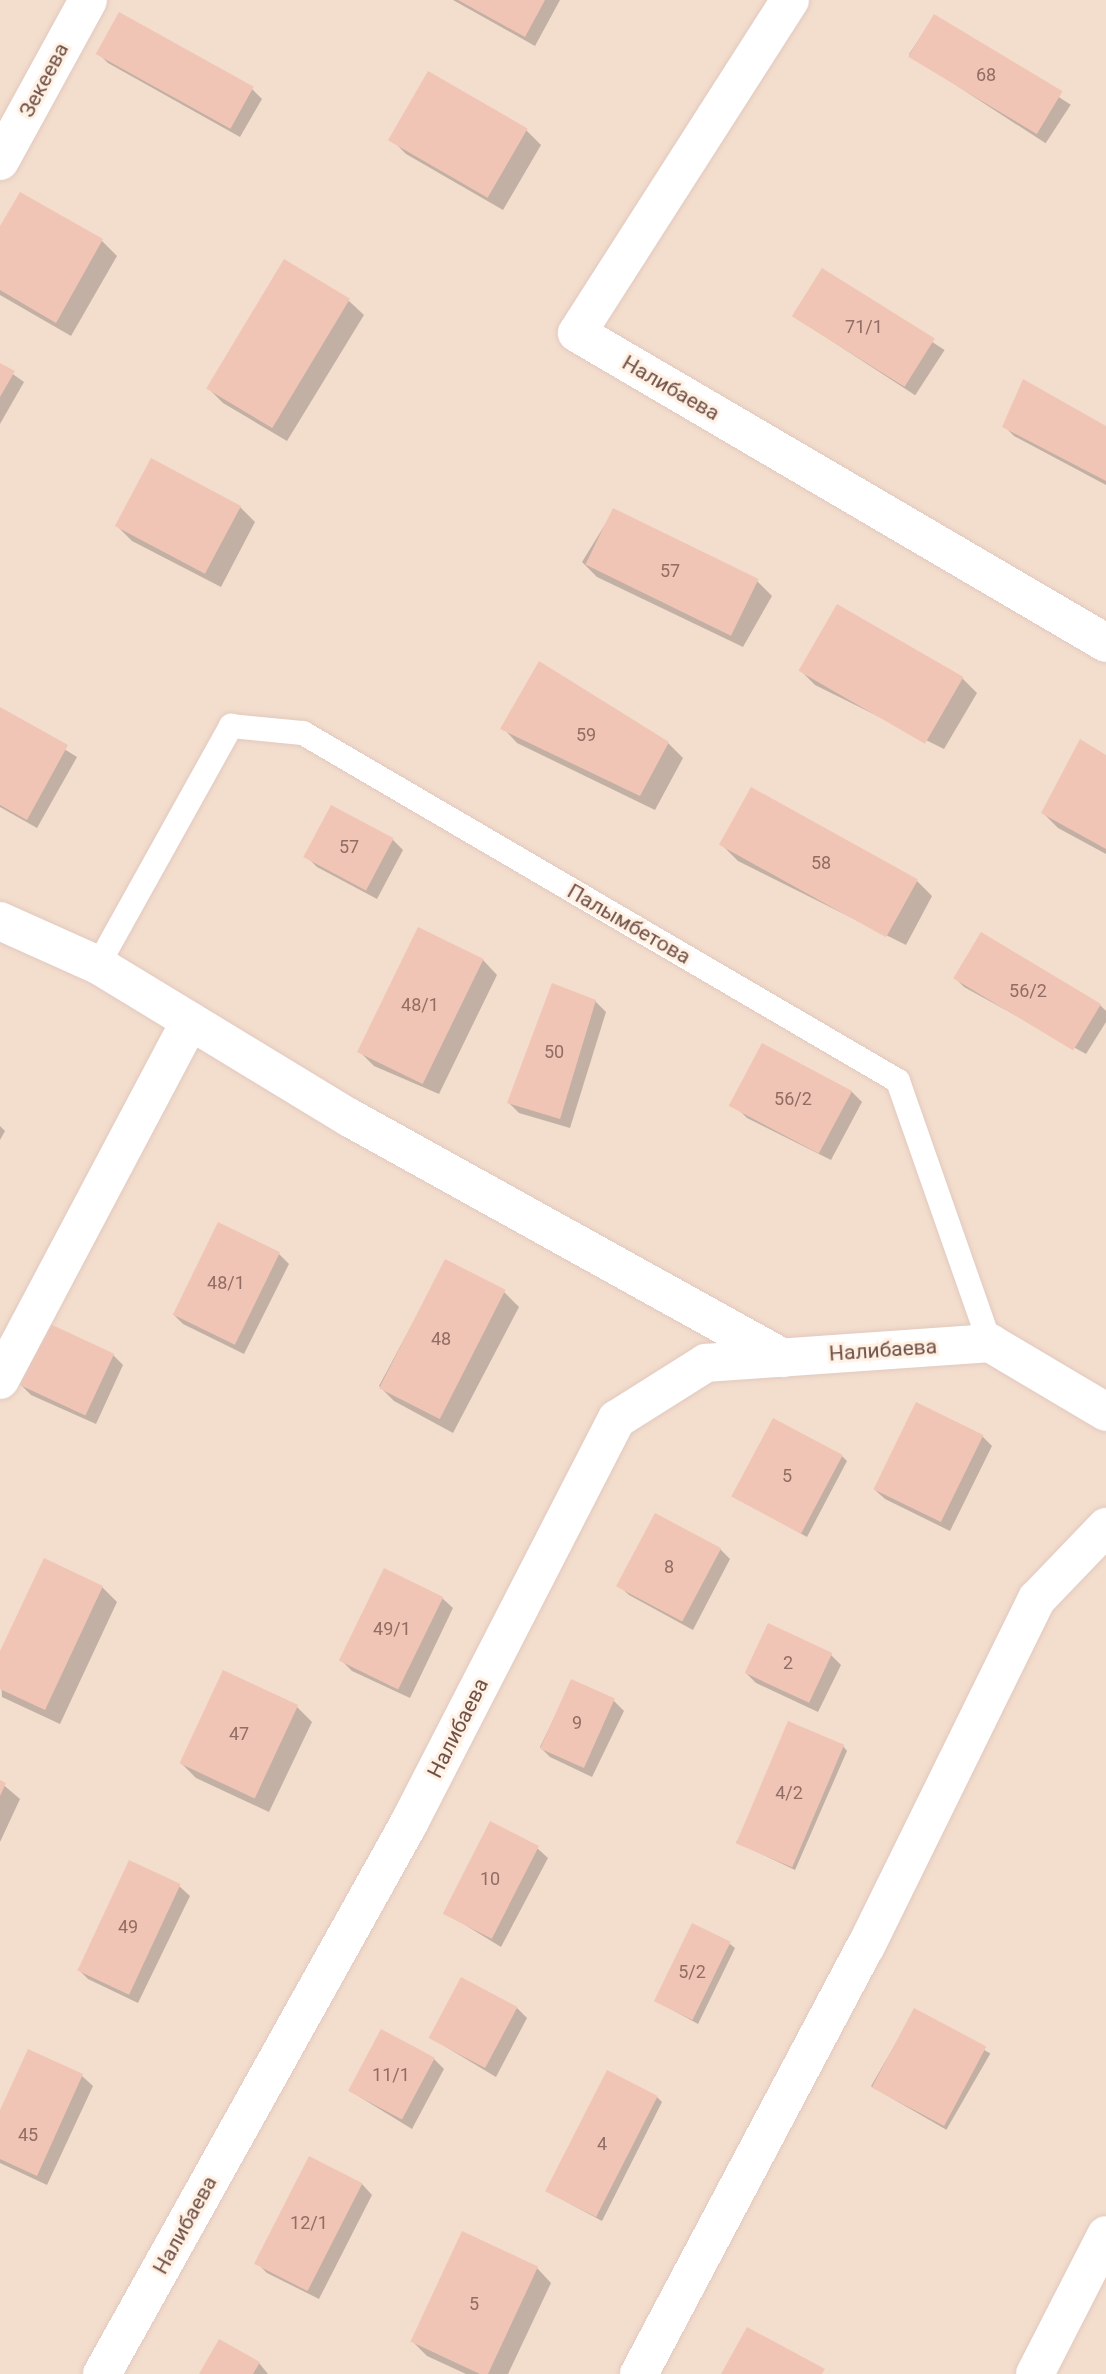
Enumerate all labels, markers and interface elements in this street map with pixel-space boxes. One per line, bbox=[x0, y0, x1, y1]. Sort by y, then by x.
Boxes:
street label: Зекеева bbox=[14, 39, 74, 121]
house number: 68 bbox=[976, 64, 996, 86]
house number: 71/1 bbox=[845, 316, 883, 338]
street label: Налибаева bbox=[618, 350, 724, 426]
house number: 57 bbox=[660, 560, 680, 582]
house number: 59 bbox=[576, 724, 596, 746]
house number: 57 bbox=[339, 836, 359, 858]
house number: 58 bbox=[811, 852, 831, 874]
street label: Палымбетова bbox=[563, 879, 695, 969]
house number: 56/2 bbox=[1009, 980, 1047, 1002]
house number: 48/1 bbox=[401, 994, 439, 1016]
house number: 50 bbox=[544, 1041, 564, 1063]
house number: 56/2 bbox=[774, 1088, 812, 1110]
house number: 48/1 bbox=[207, 1272, 245, 1294]
house number: 48 bbox=[431, 1328, 451, 1350]
street label: Налибаева bbox=[828, 1334, 938, 1366]
house number: 5 bbox=[782, 1465, 792, 1487]
house number: 8 bbox=[664, 1556, 674, 1578]
house number: 49/1 bbox=[373, 1618, 411, 1640]
house number: 2 bbox=[783, 1652, 793, 1674]
street label: Налибаева bbox=[422, 1674, 494, 1782]
house number: 9 bbox=[572, 1712, 582, 1734]
house number: 47 bbox=[229, 1723, 249, 1745]
house number: 4/2 bbox=[775, 1782, 803, 1804]
house number: 10 bbox=[480, 1868, 500, 1890]
house number: 49 bbox=[118, 1916, 138, 1938]
house number: 5/2 bbox=[678, 1961, 706, 1983]
house number: 11/1 bbox=[372, 2064, 410, 2086]
house number: 45 bbox=[18, 2124, 38, 2146]
house number: 4 bbox=[597, 2133, 607, 2155]
street label: Налибаева bbox=[148, 2172, 222, 2278]
house number: 12/1 bbox=[290, 2212, 328, 2234]
house number: 5 bbox=[469, 2293, 479, 2315]

